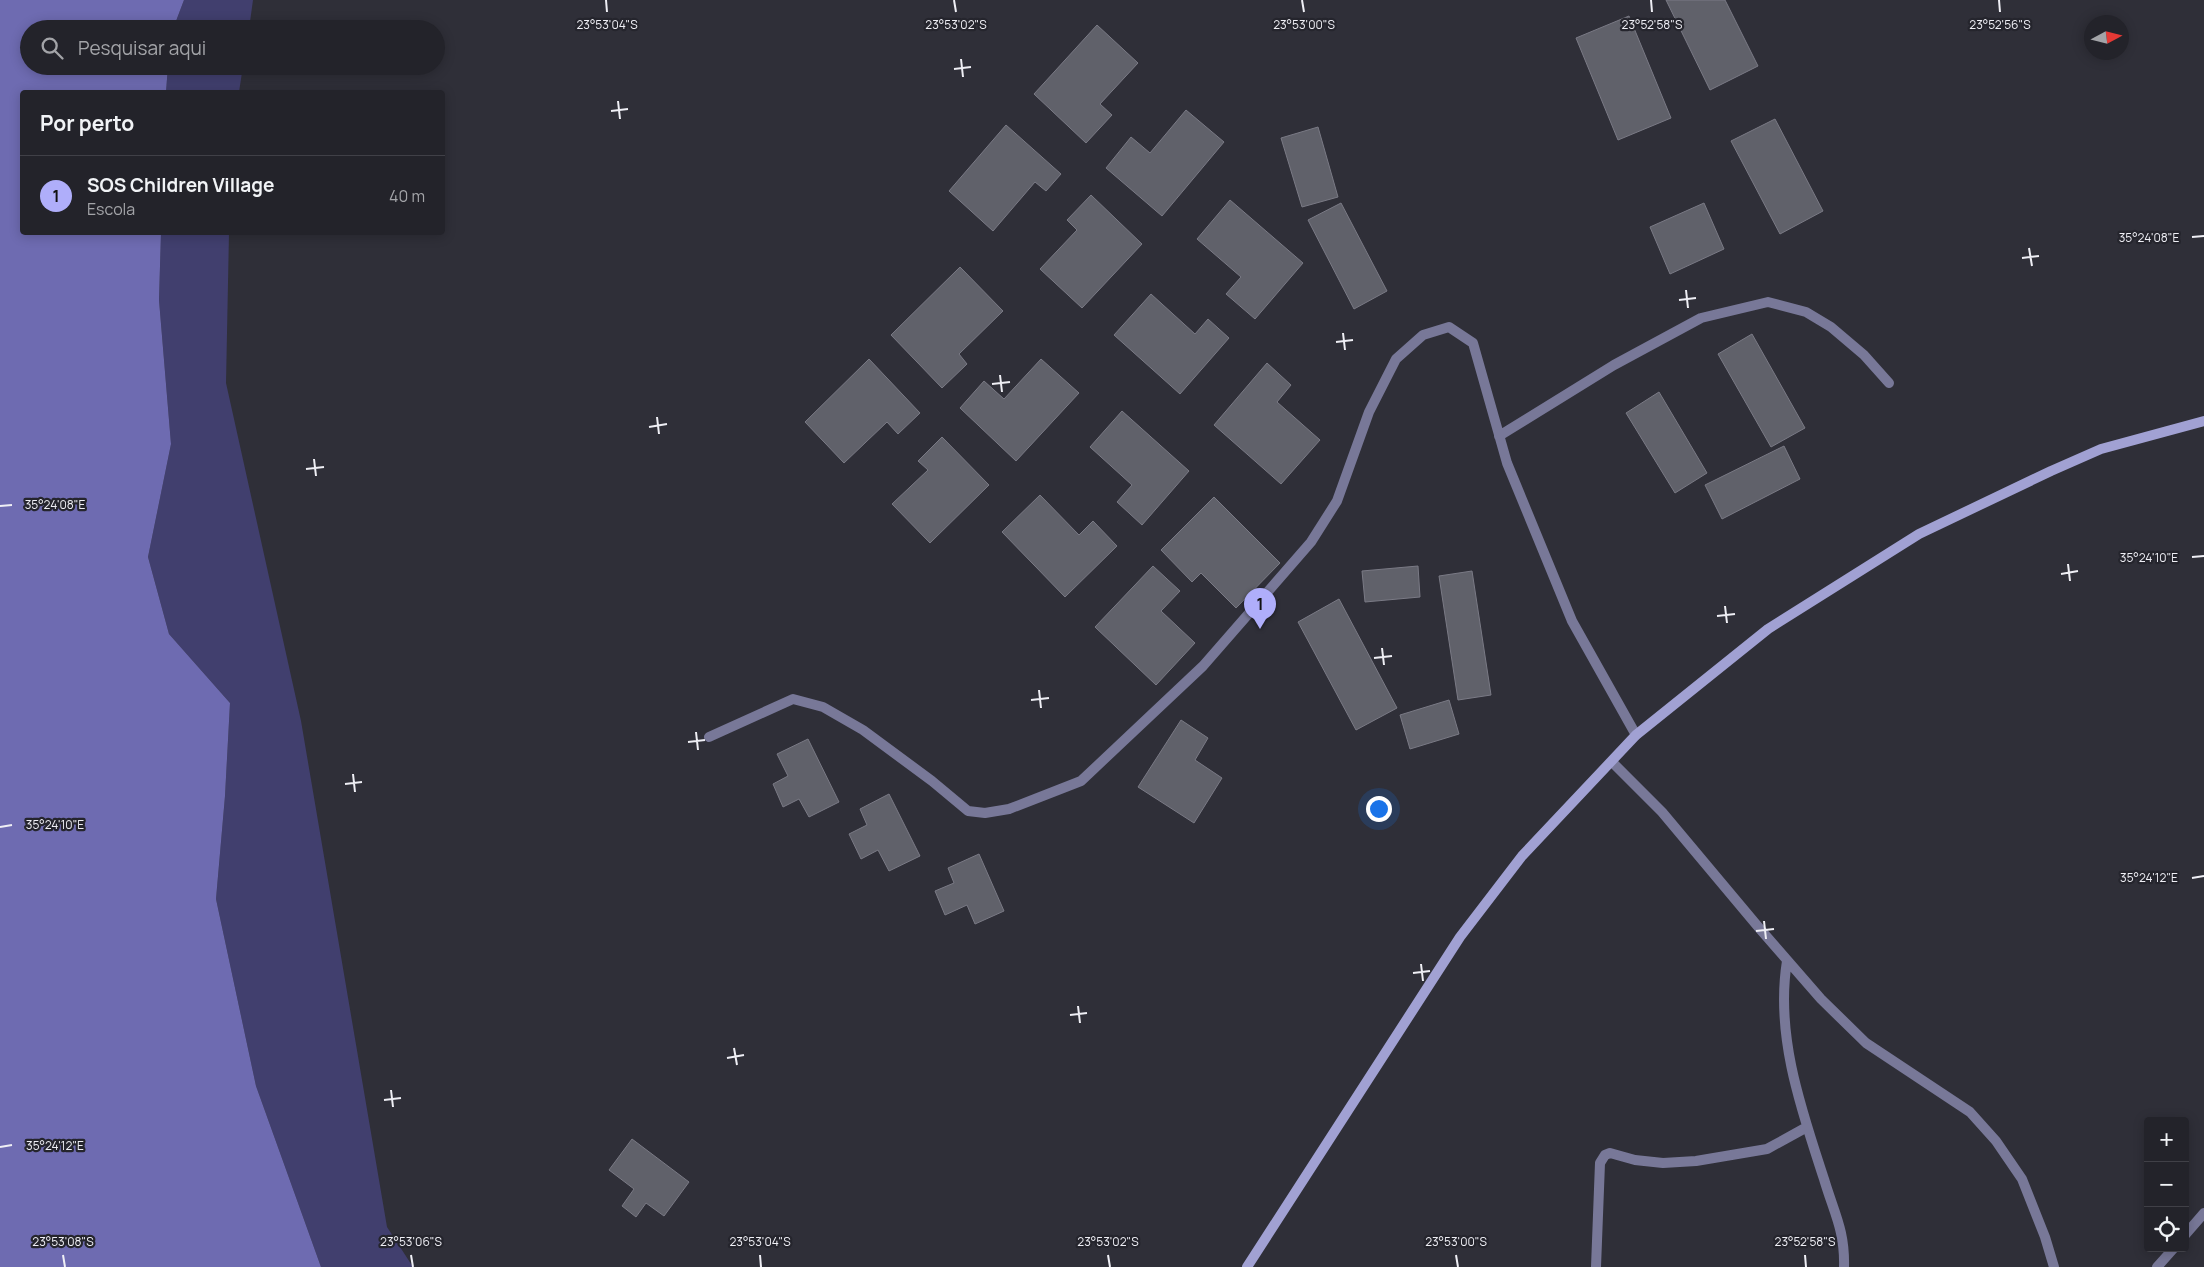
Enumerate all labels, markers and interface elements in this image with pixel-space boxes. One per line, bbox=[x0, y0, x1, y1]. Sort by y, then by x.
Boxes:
north arrow bbox=[2084, 15, 2129, 60]
text: 23°53'04"S bbox=[576, 16, 638, 33]
text: 23°53'02"S bbox=[925, 16, 987, 33]
text: 23°53'00"S bbox=[1273, 16, 1335, 33]
text: 23°52'58"S bbox=[1622, 16, 1682, 33]
text: 23°52'56"S bbox=[1969, 16, 2031, 33]
search box bbox=[20, 20, 445, 75]
icon: search bbox=[38, 34, 66, 62]
text: Pesquisar aqui bbox=[78, 35, 206, 61]
text: Por perto bbox=[40, 109, 134, 137]
text: SOS Children Village bbox=[87, 172, 274, 198]
text: 1 bbox=[52, 185, 60, 207]
text: 40 m bbox=[389, 185, 425, 207]
text: Escola bbox=[87, 198, 135, 220]
text: 35°24'08"E bbox=[2119, 229, 2179, 246]
text: 35°24'08"E bbox=[25, 496, 85, 513]
text: 35°24'10"E bbox=[2120, 549, 2178, 566]
pin: 1 bbox=[1244, 588, 1276, 629]
your location bbox=[1366, 796, 1392, 822]
text: 35°24'10"E bbox=[26, 816, 84, 833]
text: 35°24'12"E bbox=[2120, 869, 2178, 886]
map controls bbox=[2144, 1117, 2189, 1252]
button: + bbox=[2144, 1117, 2189, 1162]
text: 35°24'12"E bbox=[26, 1137, 84, 1154]
button: − bbox=[2144, 1162, 2189, 1207]
button: locate bbox=[2144, 1207, 2189, 1252]
text: 23°53'08"S bbox=[32, 1233, 94, 1250]
text: 23°53'06"S bbox=[380, 1233, 442, 1250]
text: 23°53'04"S bbox=[729, 1233, 791, 1250]
text: 23°53'02"S bbox=[1077, 1233, 1139, 1250]
text: 23°53'00"S bbox=[1425, 1233, 1487, 1250]
text: 23°52'58"S bbox=[1775, 1233, 1835, 1250]

